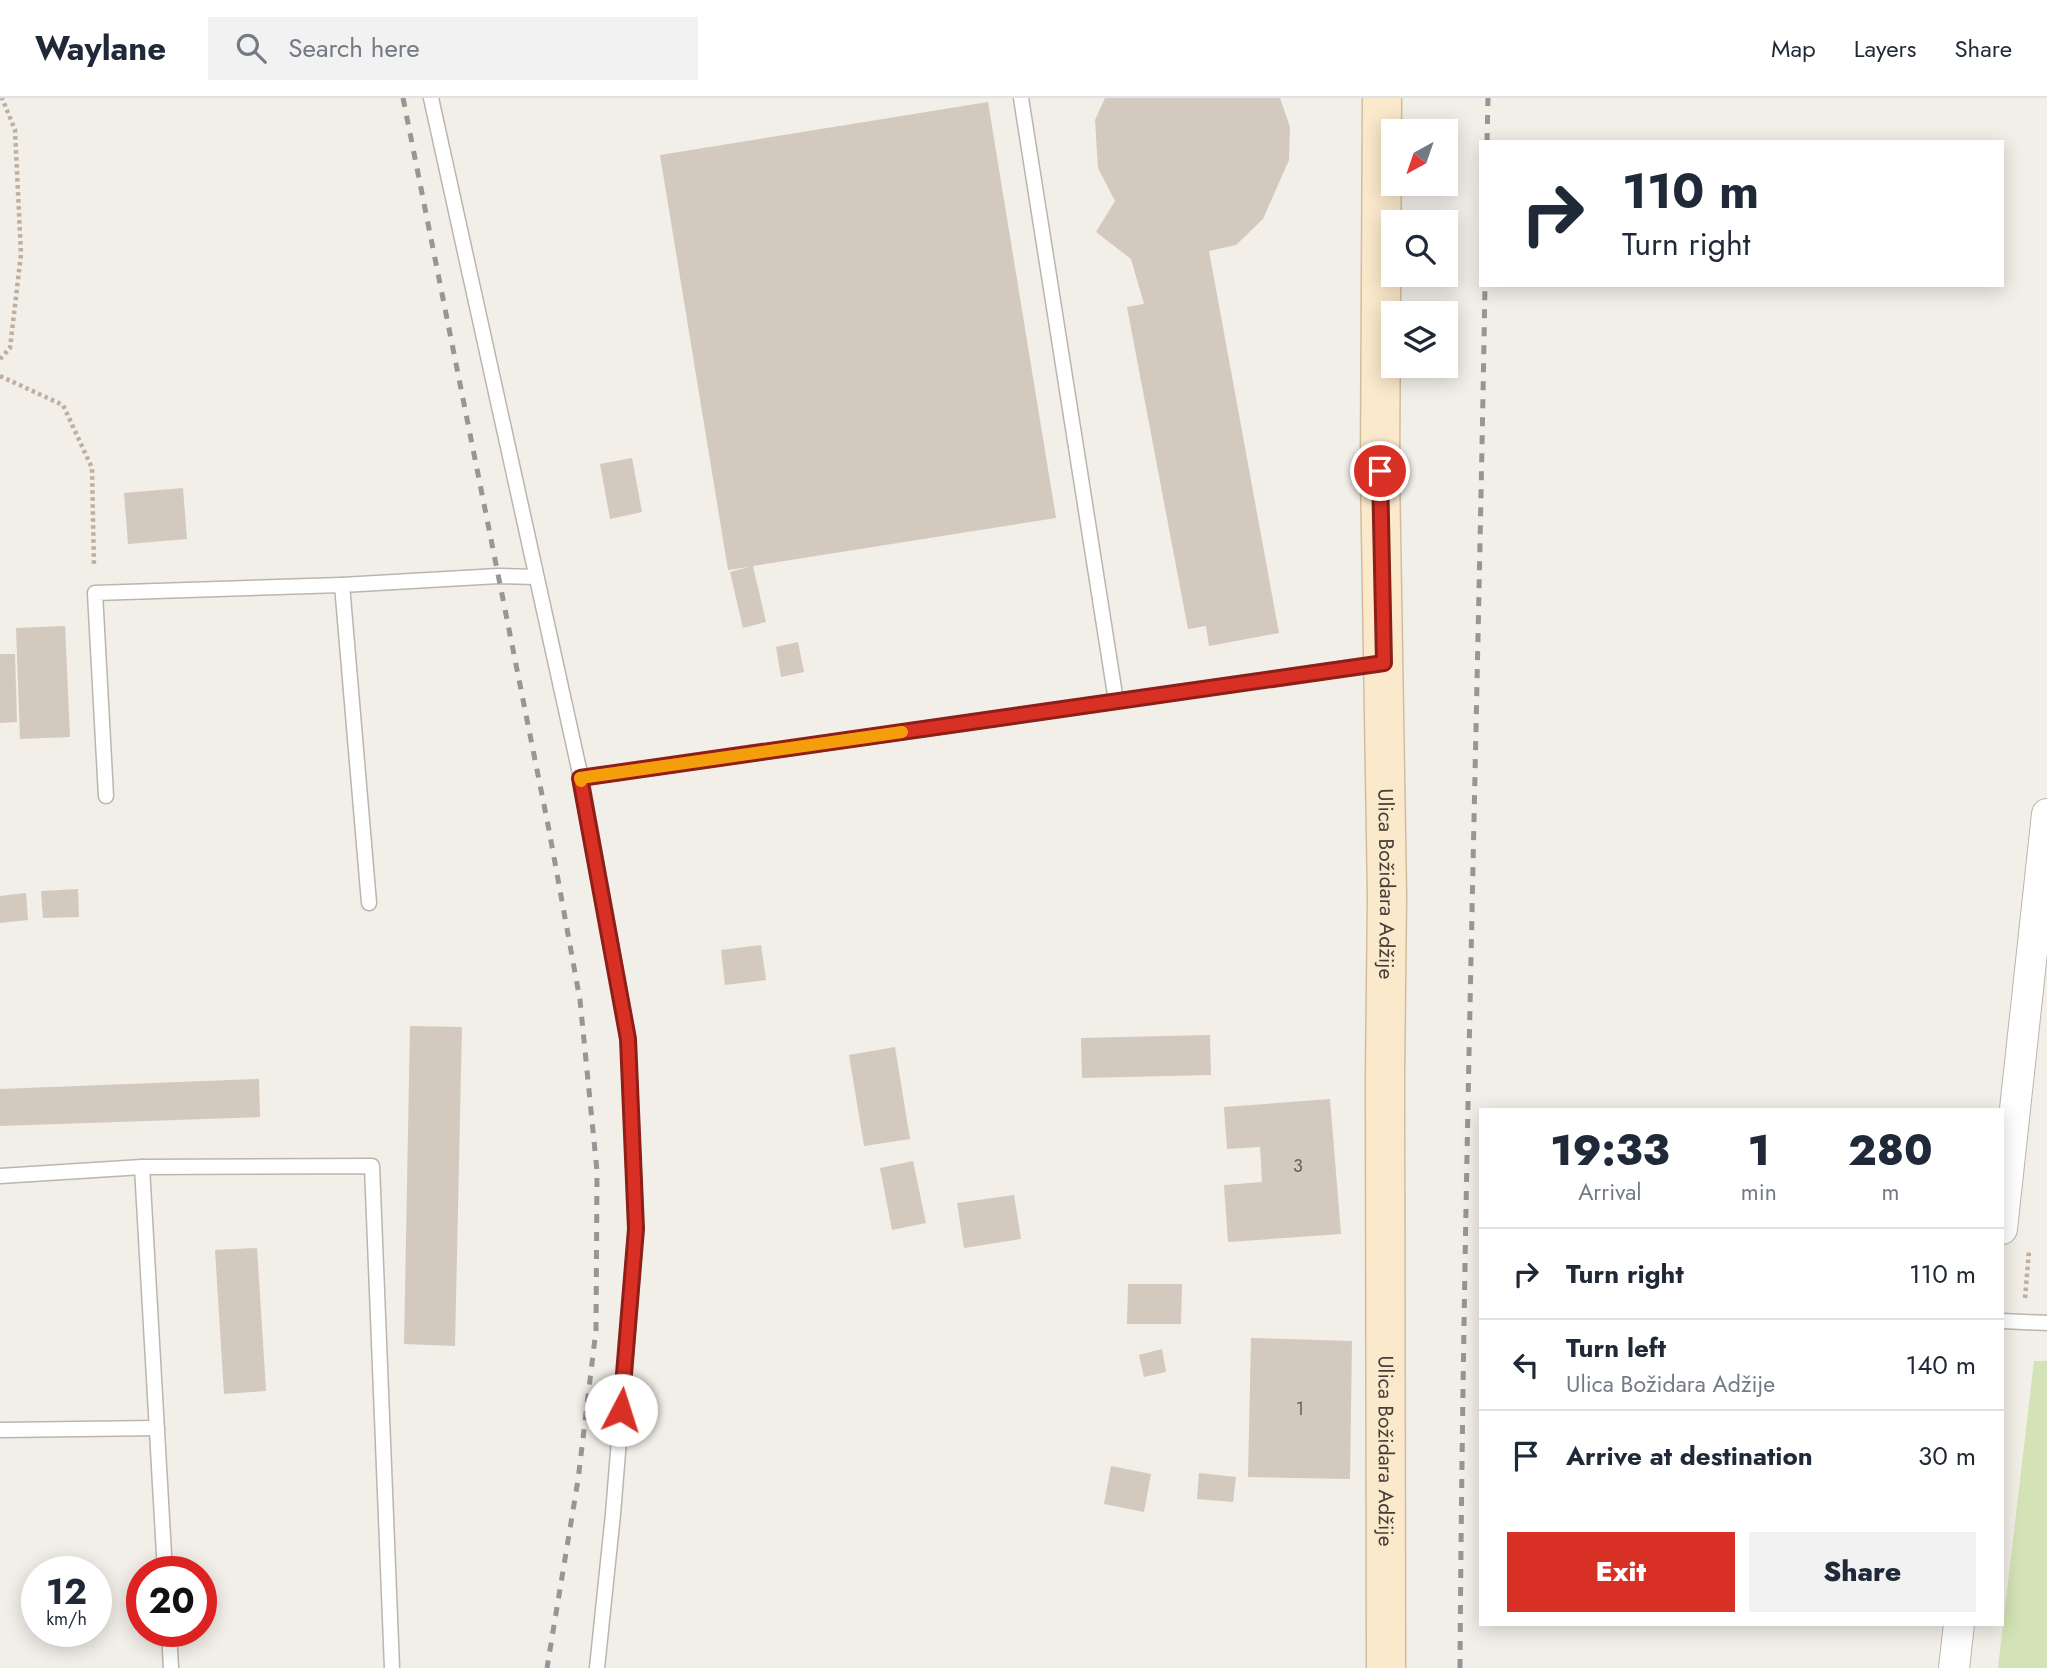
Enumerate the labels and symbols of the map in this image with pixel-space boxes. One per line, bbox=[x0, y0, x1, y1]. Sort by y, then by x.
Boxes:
north arrow bbox=[1381, 119, 1458, 196]
pin bbox=[1350, 441, 1410, 501]
street label: Ulica Božidara Adžije bbox=[1370, 788, 1402, 980]
house number: 3 bbox=[1293, 1153, 1303, 1179]
street label: Ulica Božidara Adžije bbox=[1370, 1355, 1401, 1547]
position arrow bbox=[584, 1373, 658, 1447]
house number: 1 bbox=[1296, 1396, 1304, 1422]
speed limit sign: 20 bbox=[126, 1556, 217, 1647]

